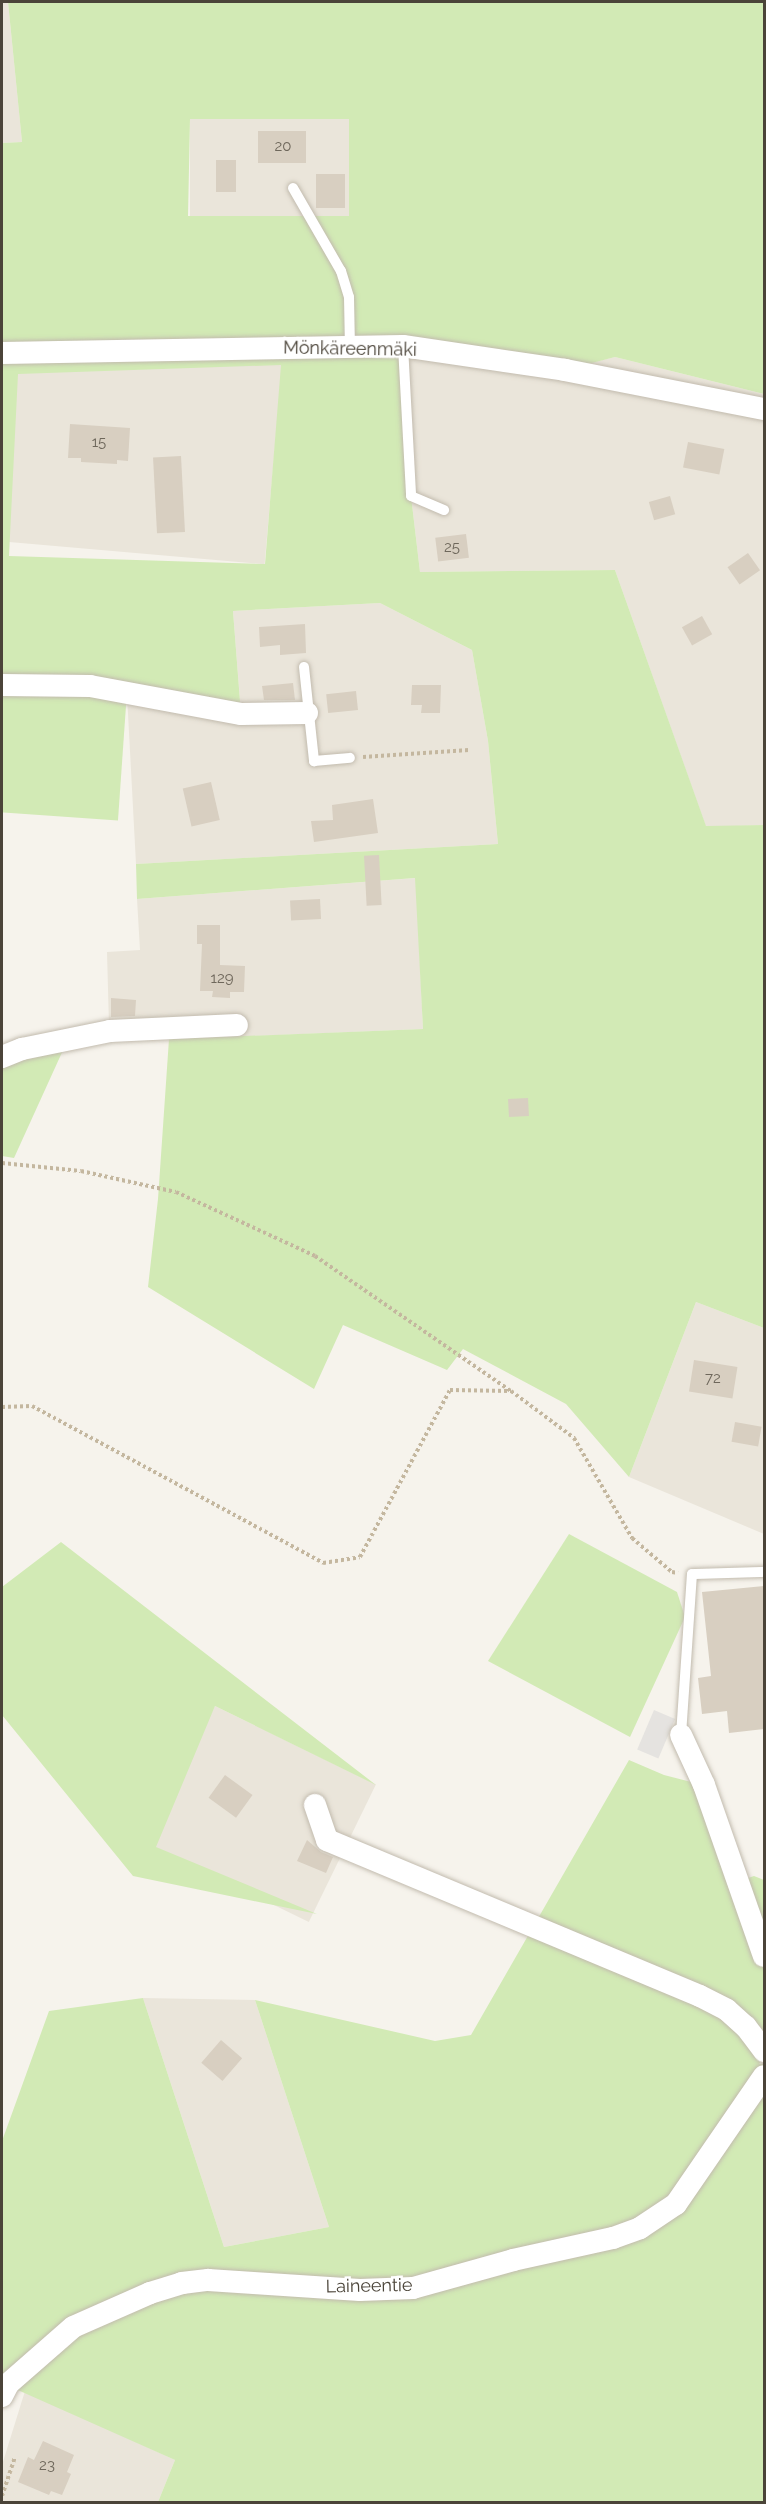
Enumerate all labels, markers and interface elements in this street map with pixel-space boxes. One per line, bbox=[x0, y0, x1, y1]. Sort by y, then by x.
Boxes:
house number: 20 bbox=[275, 138, 291, 156]
street label: Mönkäreenmäki bbox=[283, 337, 417, 361]
house number: 15 bbox=[92, 434, 106, 452]
house number: 25 bbox=[444, 539, 460, 557]
house number: 129 bbox=[210, 970, 234, 988]
house number: 72 bbox=[705, 1370, 721, 1388]
street label: Laineentie bbox=[325, 2274, 413, 2298]
house number: 23 bbox=[39, 2457, 55, 2475]

